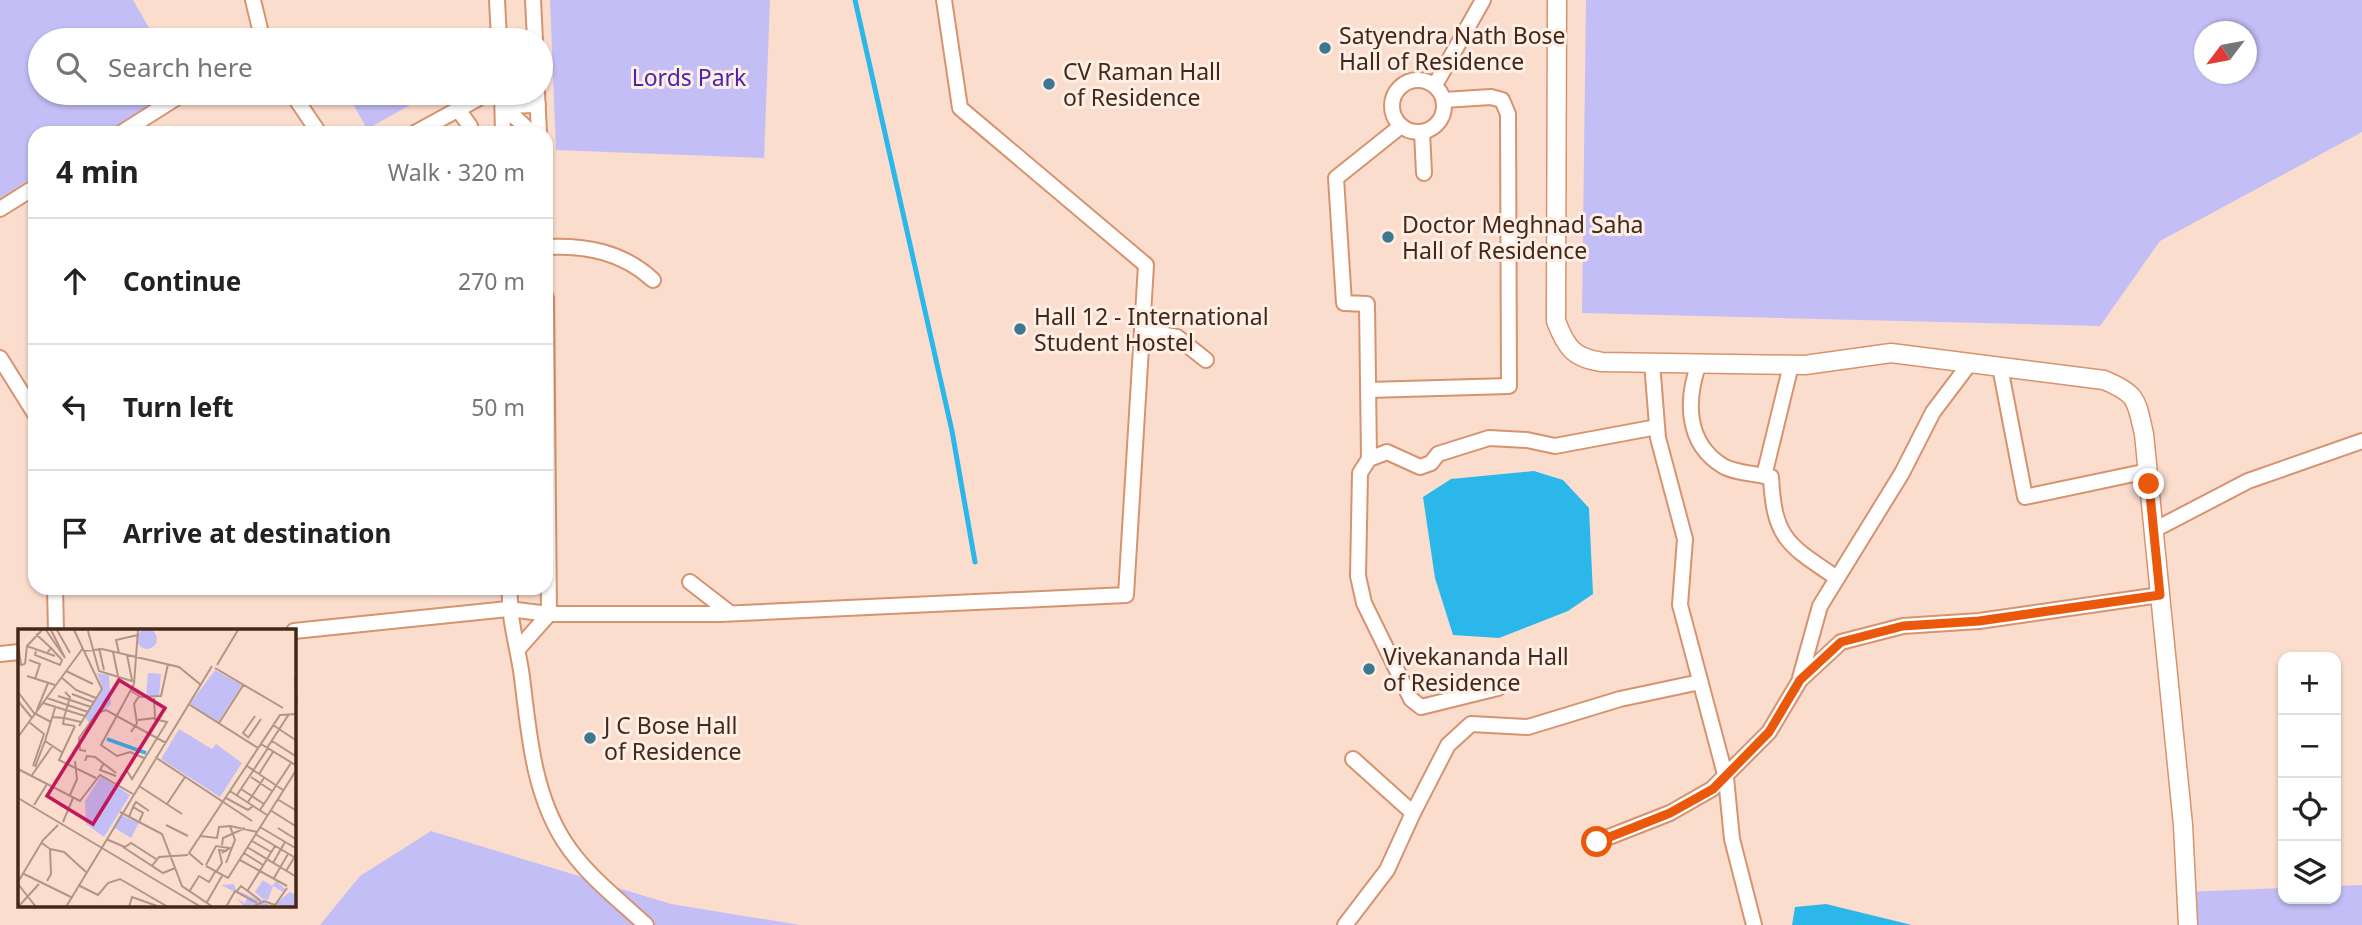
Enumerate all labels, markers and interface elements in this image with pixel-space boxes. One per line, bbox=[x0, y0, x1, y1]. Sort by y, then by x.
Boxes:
place label: Satyendra Nath Bose Hall of Residence bbox=[1339, 19, 1566, 77]
north arrow bbox=[2194, 21, 2257, 84]
search box bbox=[28, 28, 553, 105]
marker: Satyendra Nath Bose Hall of Residence bbox=[1317, 40, 1333, 56]
icon: search bbox=[52, 48, 90, 86]
text: Search here bbox=[108, 49, 253, 85]
place label: CV Raman Hall of Residence bbox=[1063, 55, 1221, 113]
park label: Lords Park bbox=[632, 61, 747, 93]
marker: CV Raman Hall of Residence bbox=[1041, 76, 1057, 92]
text: 4 min bbox=[56, 151, 139, 192]
text: Walk · 320 m bbox=[388, 156, 525, 188]
place label: Doctor Meghnad Saha Hall of Residence bbox=[1402, 208, 1644, 266]
marker: Doctor Meghnad Saha Hall of Residence bbox=[1380, 229, 1396, 245]
icon: ahead bbox=[56, 262, 94, 300]
text: Continue bbox=[123, 263, 241, 299]
text: 270 m bbox=[458, 265, 525, 297]
place label: Hall 12 - International Student Hostel bbox=[1034, 300, 1269, 358]
marker: Hall 12 - International Student Hostel bbox=[1012, 321, 1028, 337]
icon: left bbox=[56, 388, 94, 426]
text: Turn left bbox=[123, 389, 234, 425]
text: 50 m bbox=[471, 391, 525, 423]
route end bbox=[2133, 468, 2164, 499]
icon: arrive bbox=[56, 514, 94, 552]
text: Arrive at destination bbox=[123, 515, 392, 551]
inset map bbox=[18, 629, 296, 908]
place label: Vivekananda Hall of Residence bbox=[1383, 640, 1569, 698]
map controls bbox=[2278, 652, 2341, 904]
button: + bbox=[2278, 652, 2341, 715]
marker: Vivekananda Hall of Residence bbox=[1361, 661, 1377, 677]
place label: J C Bose Hall of Residence bbox=[602, 709, 741, 767]
button: − bbox=[2278, 715, 2341, 778]
marker: J C Bose Hall of Residence bbox=[582, 730, 598, 746]
button: locate bbox=[2278, 778, 2341, 841]
route start bbox=[1581, 826, 1612, 857]
button: layers bbox=[2278, 841, 2341, 904]

